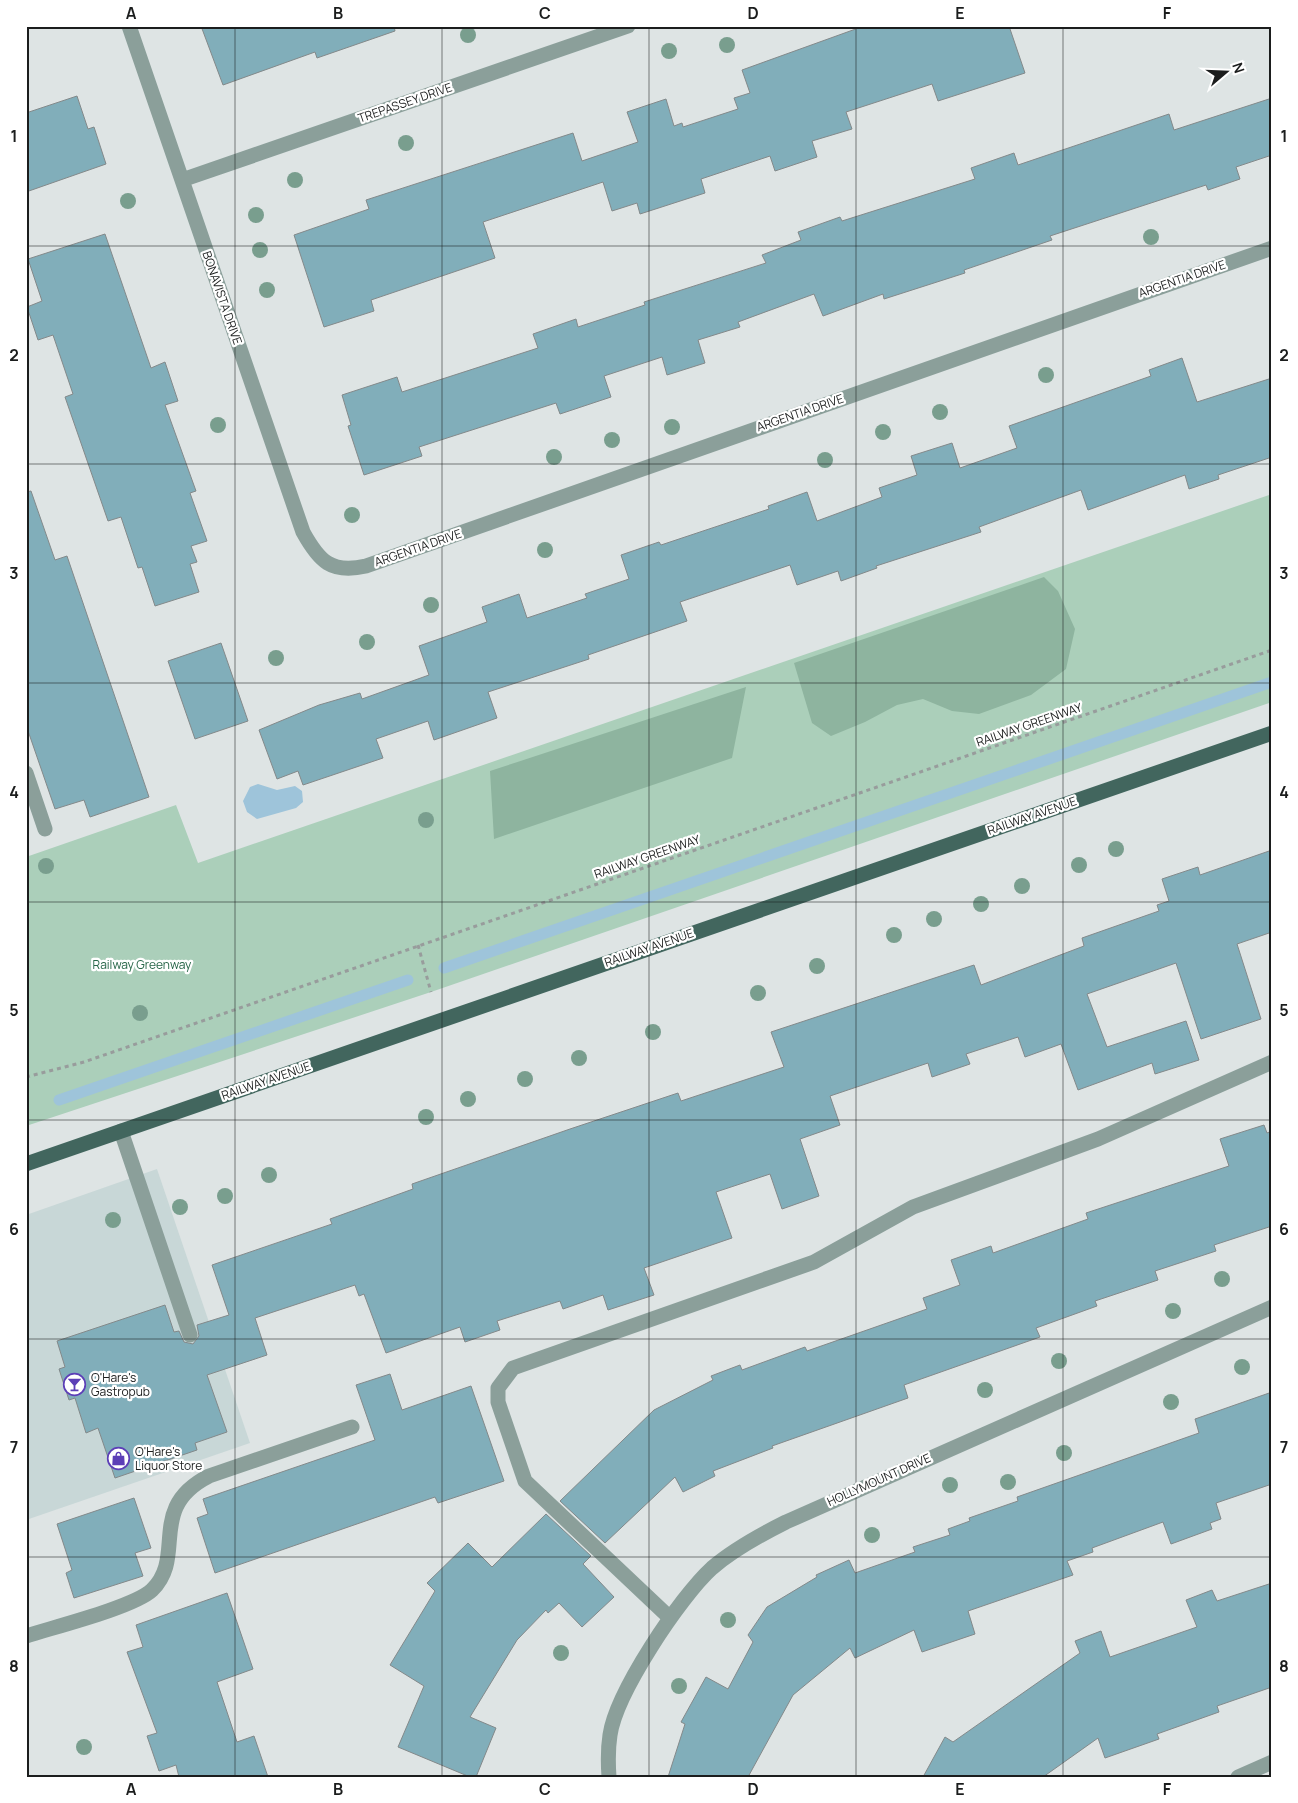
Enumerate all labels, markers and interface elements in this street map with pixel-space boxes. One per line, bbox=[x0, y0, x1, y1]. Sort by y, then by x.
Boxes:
text: A bbox=[126, 2, 137, 24]
text: B bbox=[333, 2, 343, 24]
text: C bbox=[539, 2, 551, 24]
text: D bbox=[747, 2, 759, 24]
text: E bbox=[955, 2, 965, 24]
text: F bbox=[1163, 2, 1172, 24]
north arrow bbox=[1200, 48, 1250, 98]
text: N bbox=[1228, 60, 1249, 75]
street label: TREPASSEY DRIVE bbox=[356, 78, 454, 127]
text: 1 bbox=[10, 125, 18, 147]
text: 1 bbox=[1280, 125, 1288, 147]
street label: BONAVISTA DRIVE bbox=[199, 249, 246, 347]
street label: ARGENTIA DRIVE bbox=[1136, 256, 1228, 301]
text: 2 bbox=[9, 344, 19, 366]
text: 2 bbox=[1279, 344, 1289, 366]
street label: ARGENTIA DRIVE bbox=[754, 390, 846, 435]
street label: ARGENTIA DRIVE bbox=[372, 525, 464, 570]
text: 3 bbox=[9, 562, 19, 584]
text: 3 bbox=[1279, 562, 1289, 584]
street label: RAILWAY GREENWAY bbox=[974, 698, 1084, 751]
text: 4 bbox=[9, 781, 19, 803]
text: 4 bbox=[1279, 781, 1289, 803]
street label: RAILWAY AVENUE bbox=[985, 792, 1079, 839]
street label: RAILWAY GREENWAY bbox=[592, 830, 702, 883]
street label: RAILWAY AVENUE bbox=[602, 924, 696, 971]
park label: Railway Greenway bbox=[93, 956, 192, 973]
text: 5 bbox=[9, 999, 19, 1021]
text: 5 bbox=[1279, 999, 1289, 1021]
street label: RAILWAY AVENUE bbox=[219, 1057, 313, 1104]
text: 6 bbox=[9, 1218, 19, 1240]
text: 6 bbox=[1279, 1218, 1289, 1240]
place label: O'Hare's Gastropub bbox=[91, 1369, 150, 1400]
bar icon: O'Hare's Gastropub bbox=[63, 1373, 87, 1397]
text: 7 bbox=[10, 1436, 18, 1458]
text: 7 bbox=[1280, 1436, 1288, 1458]
place label: O'Hare's Liquor Store bbox=[135, 1443, 202, 1474]
shop icon: O'Hare's Liquor Store bbox=[107, 1447, 131, 1471]
street label: HOLLYMOUNT DRIVE bbox=[824, 1449, 933, 1510]
text: 8 bbox=[9, 1655, 19, 1677]
text: 8 bbox=[1279, 1655, 1289, 1677]
text: A bbox=[126, 1778, 137, 1800]
text: B bbox=[333, 1778, 343, 1800]
text: C bbox=[539, 1778, 551, 1800]
text: D bbox=[747, 1778, 759, 1800]
text: E bbox=[955, 1778, 965, 1800]
text: F bbox=[1163, 1778, 1172, 1800]

